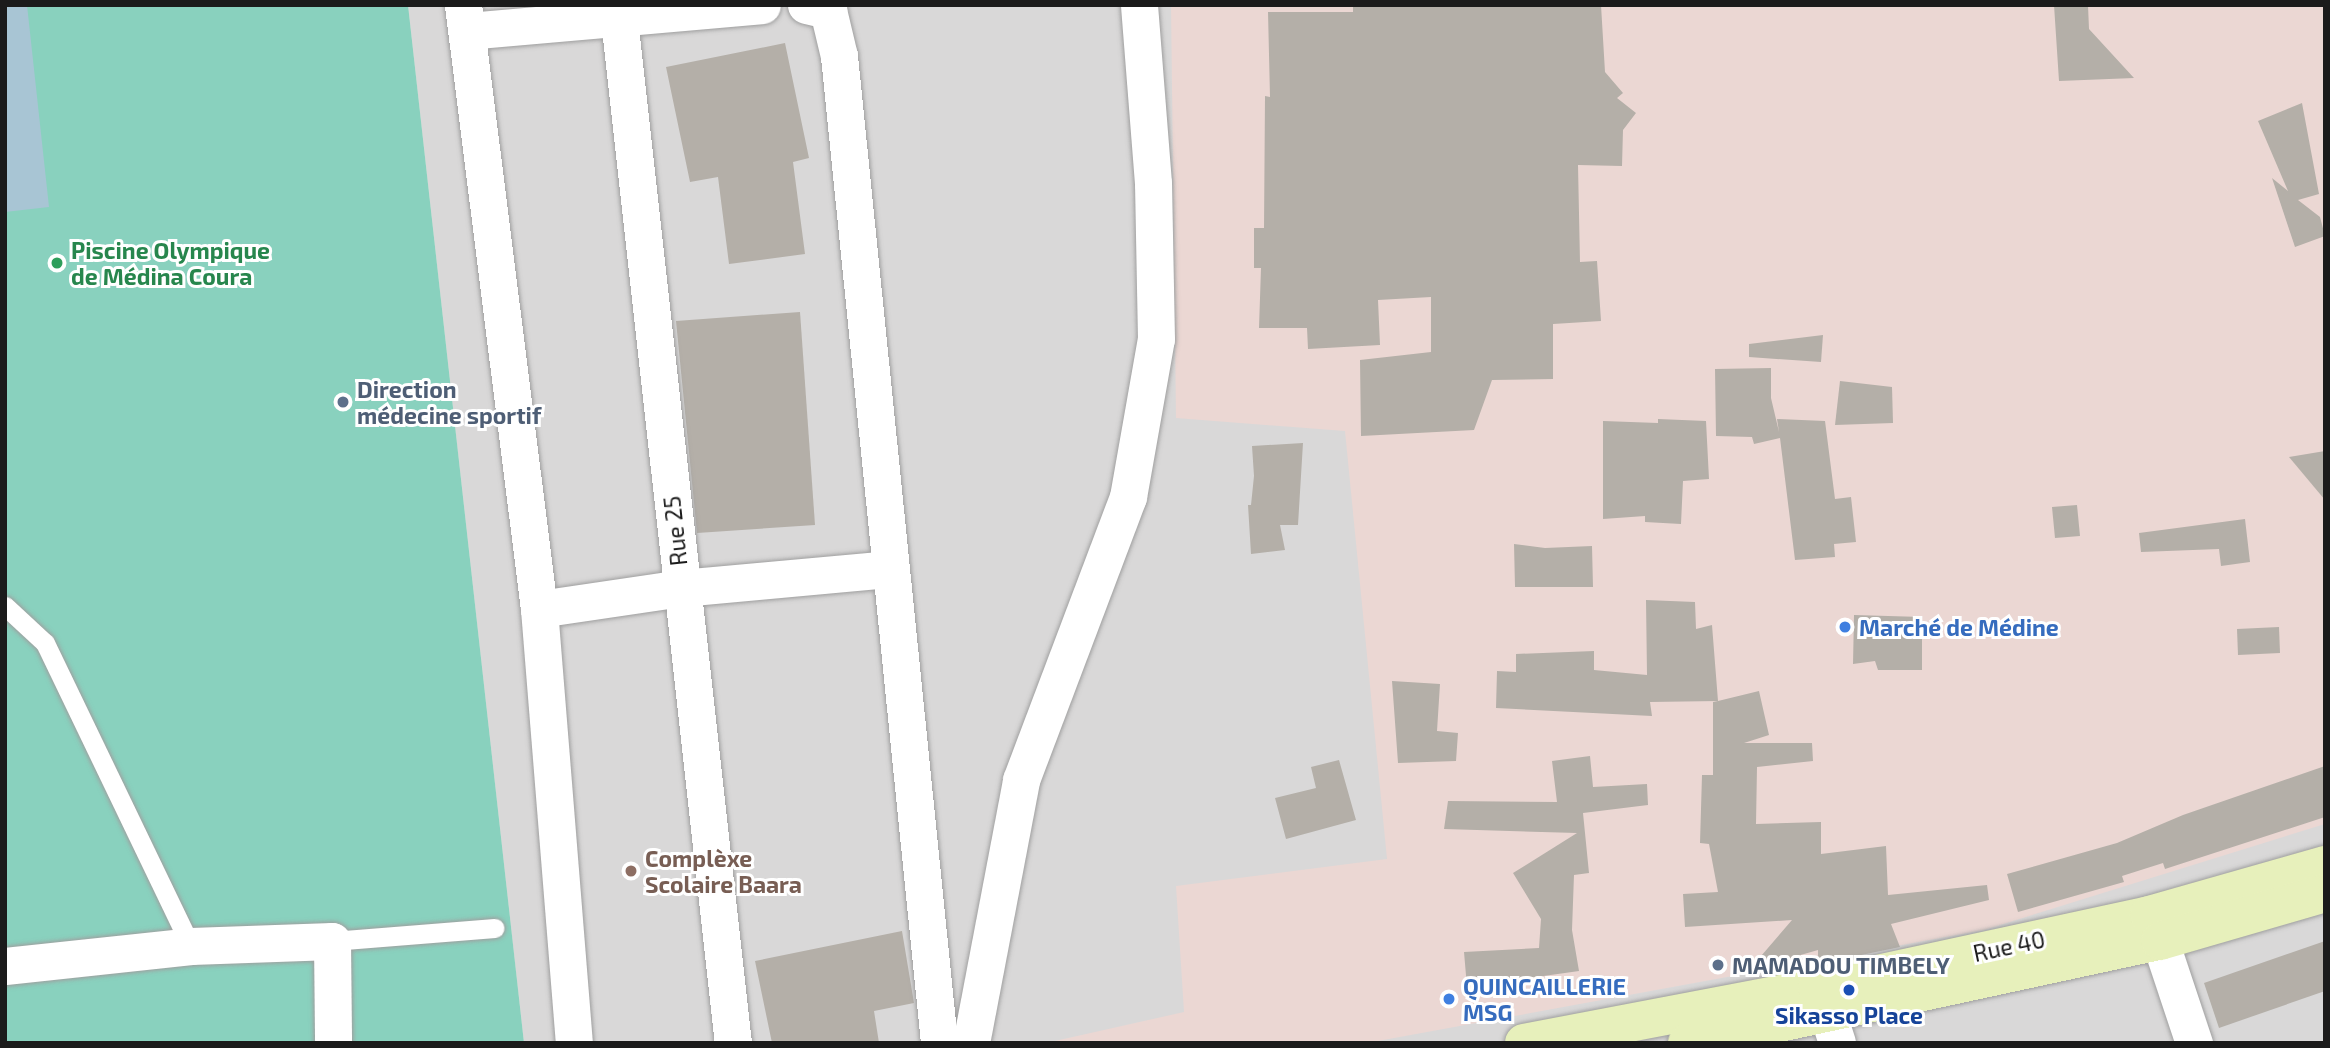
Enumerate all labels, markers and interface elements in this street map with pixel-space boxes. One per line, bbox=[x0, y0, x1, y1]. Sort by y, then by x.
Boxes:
place label: Piscine Olympique de Médina Coura bbox=[71, 236, 270, 290]
marker: Piscine Olympique de Médina Coura bbox=[49, 255, 65, 271]
place label: Direction médecine sportif bbox=[357, 375, 541, 429]
marker: Direction médecine sportif bbox=[335, 394, 351, 410]
street label: Rue 25 bbox=[658, 495, 692, 567]
place label: Marché de Médine bbox=[1859, 613, 2059, 641]
marker: Marché de Médine bbox=[1837, 619, 1853, 635]
place label: Complèxe Scolaire Baara bbox=[645, 844, 802, 898]
marker: Complèxe Scolaire Baara bbox=[623, 863, 639, 879]
street label: Rue 40 bbox=[1971, 925, 2047, 967]
place label: MAMADOU TIMBELY bbox=[1732, 951, 1950, 979]
marker: MAMADOU TIMBELY bbox=[1710, 957, 1726, 973]
place label: QUINCAILLERIE MSG bbox=[1463, 972, 1626, 1026]
marker: Sikasso Place bbox=[1841, 982, 1857, 998]
marker: QUINCAILLERIE MSG bbox=[1441, 991, 1457, 1007]
place label: Sikasso Place bbox=[1775, 1001, 1923, 1029]

